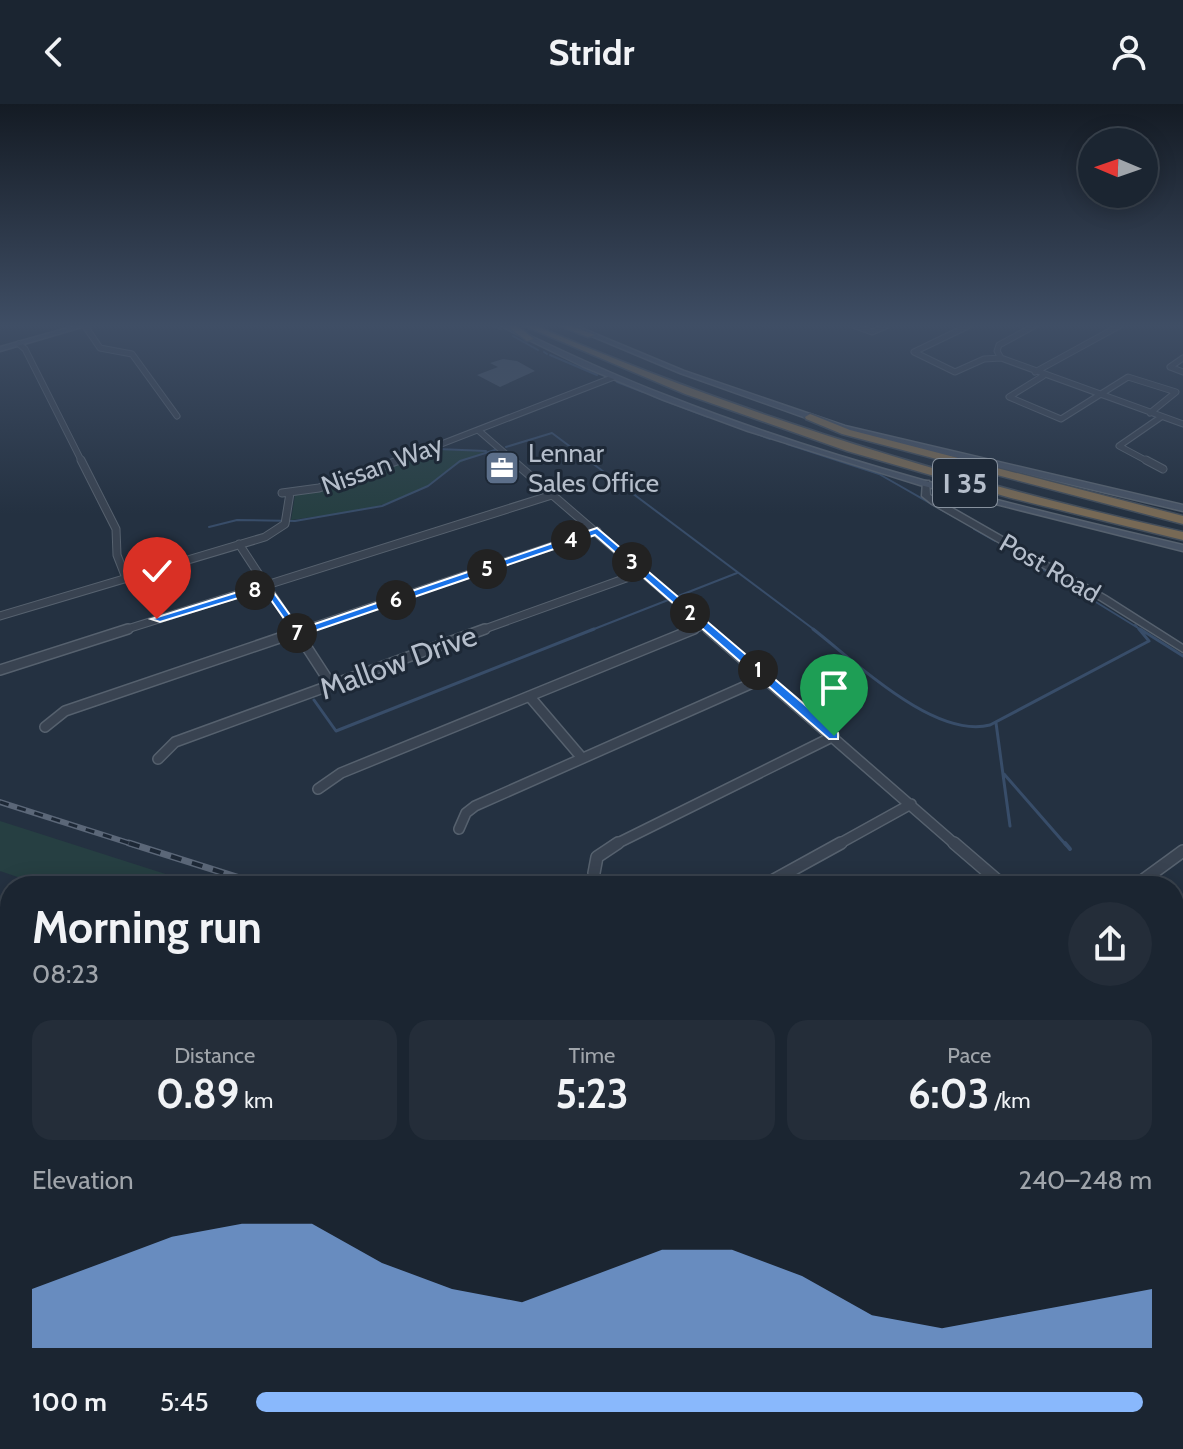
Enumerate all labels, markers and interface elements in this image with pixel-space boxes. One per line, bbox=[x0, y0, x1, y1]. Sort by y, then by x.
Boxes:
icon: back bbox=[32, 30, 76, 74]
text: Stridr bbox=[549, 30, 634, 74]
icon: person bbox=[1107, 30, 1151, 74]
north arrow bbox=[1078, 128, 1158, 208]
map controls bbox=[1078, 128, 1158, 208]
street label: Nissan Way bbox=[317, 428, 447, 502]
place label: Lennar Sales Office bbox=[528, 437, 659, 499]
office icon: Lennar Sales Office bbox=[483, 449, 521, 487]
road number: I 35 bbox=[933, 459, 997, 507]
pin: 4 bbox=[551, 520, 591, 560]
text: 4 bbox=[564, 526, 578, 553]
street label: Post Road bbox=[994, 526, 1106, 610]
pin bbox=[123, 537, 191, 619]
pin: 3 bbox=[612, 542, 652, 582]
text: 3 bbox=[626, 548, 638, 575]
icon: check bbox=[135, 549, 179, 593]
pin: 5 bbox=[467, 549, 507, 589]
text: 5 bbox=[481, 555, 493, 582]
pin: 8 bbox=[235, 570, 275, 610]
text: 8 bbox=[248, 576, 262, 603]
pin: 6 bbox=[376, 580, 416, 620]
text: 6 bbox=[390, 586, 402, 613]
pin: 2 bbox=[670, 593, 710, 633]
text: 2 bbox=[684, 599, 696, 626]
pin: 7 bbox=[277, 613, 317, 653]
street label: Mallow Drive bbox=[314, 616, 482, 708]
text: 7 bbox=[291, 619, 303, 646]
pin: 1 bbox=[738, 650, 778, 690]
pin bbox=[800, 654, 868, 736]
text: 1 bbox=[754, 656, 762, 683]
icon: arrive bbox=[812, 666, 856, 710]
text: Morning run bbox=[32, 901, 262, 954]
button: share bbox=[1068, 902, 1152, 986]
text: 08:23 bbox=[32, 958, 99, 990]
text: Distance bbox=[174, 1042, 255, 1069]
text: Time bbox=[569, 1042, 615, 1069]
text: Pace bbox=[947, 1042, 991, 1069]
text: 0.89 bbox=[156, 1069, 239, 1118]
text: 5:23 bbox=[555, 1069, 629, 1118]
text: 6:03 bbox=[908, 1069, 989, 1118]
text: km bbox=[239, 1087, 273, 1114]
text: /km bbox=[989, 1087, 1031, 1114]
text: Elevation bbox=[32, 1164, 134, 1196]
text: 240–248 m bbox=[1018, 1164, 1152, 1196]
text: 100 m bbox=[32, 1386, 107, 1418]
text: 5:45 bbox=[160, 1386, 209, 1418]

